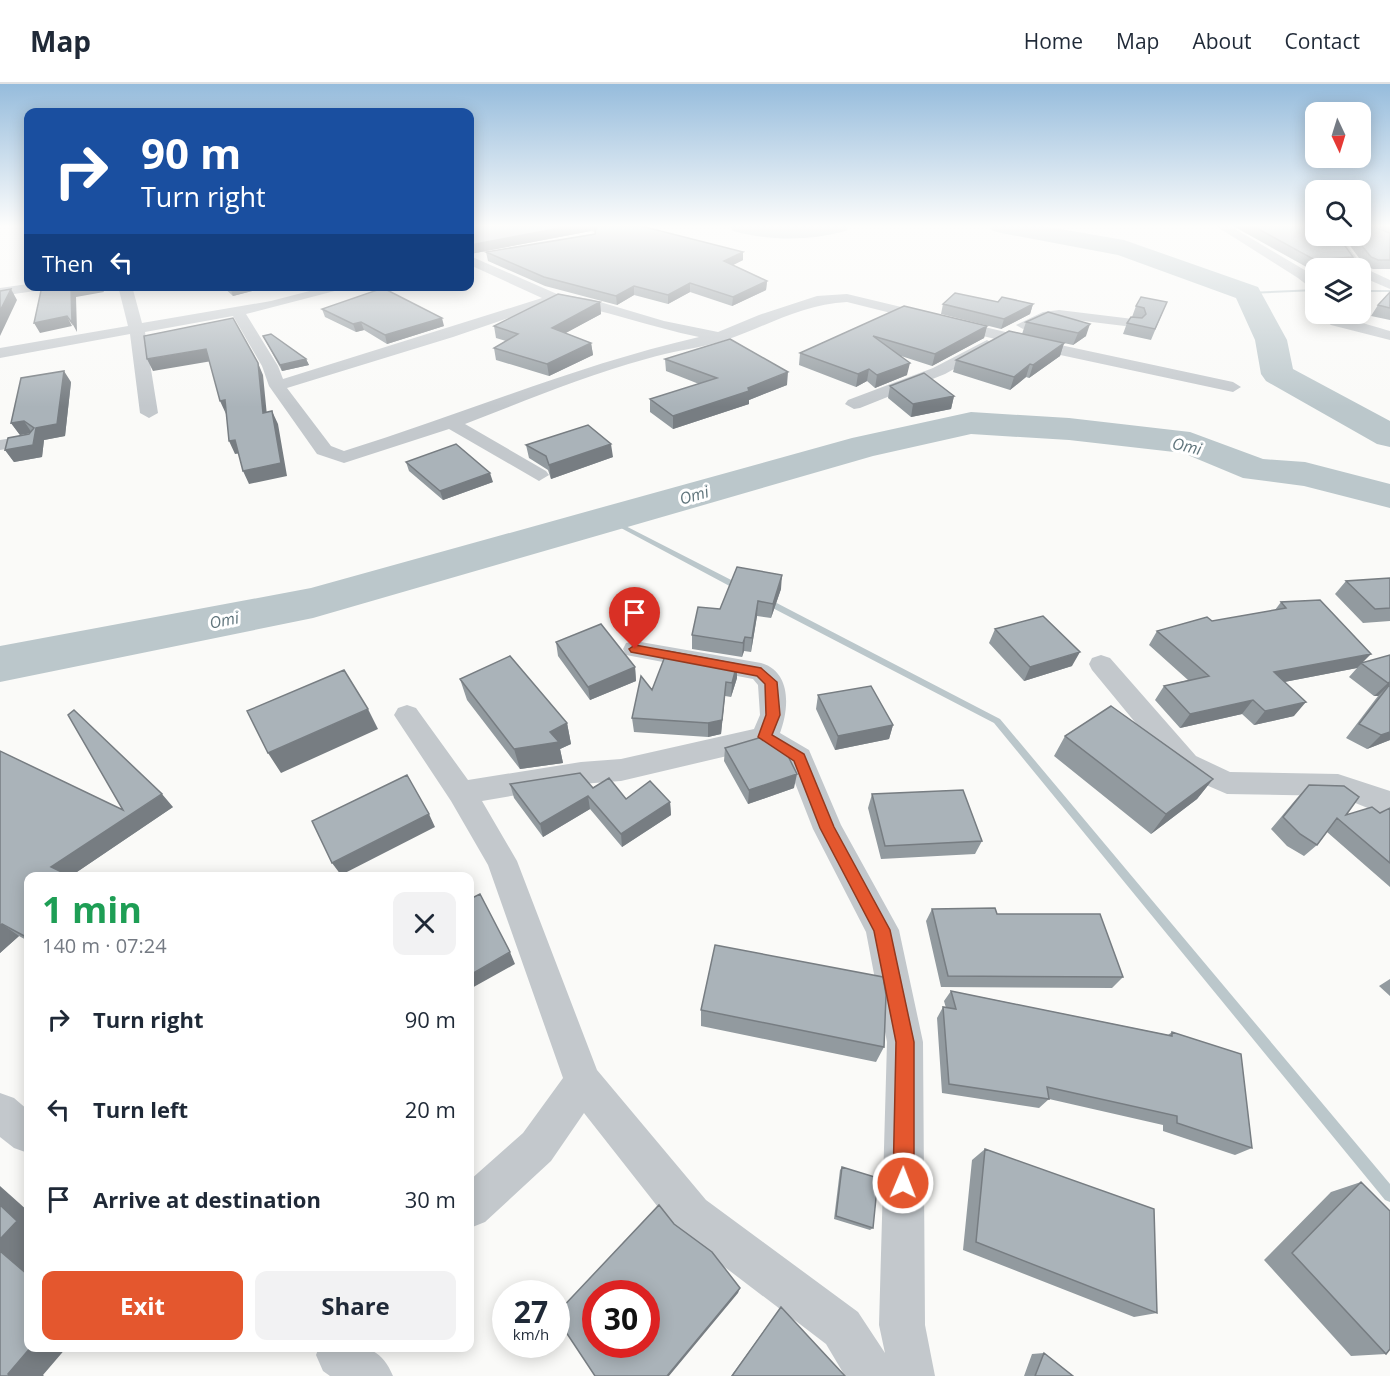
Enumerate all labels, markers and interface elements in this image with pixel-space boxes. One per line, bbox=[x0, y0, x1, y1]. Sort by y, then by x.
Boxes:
text: Map bbox=[30, 22, 91, 60]
text: Home bbox=[1024, 27, 1083, 55]
text: Map bbox=[1116, 27, 1159, 55]
text: About bbox=[1192, 27, 1252, 55]
text: Contact bbox=[1285, 27, 1360, 55]
north arrow bbox=[1305, 102, 1371, 168]
map controls bbox=[1305, 102, 1371, 324]
text: 90 m bbox=[141, 124, 241, 181]
icon: right bbox=[42, 132, 120, 210]
text: Turn right bbox=[141, 178, 266, 215]
button: search bbox=[1305, 180, 1371, 246]
icon: left bbox=[105, 246, 138, 279]
text: Then bbox=[42, 248, 93, 278]
button: layers bbox=[1305, 258, 1371, 324]
water label: Omi bbox=[1170, 432, 1205, 460]
water label: Omi bbox=[677, 480, 712, 510]
pin bbox=[609, 587, 660, 649]
icon: arrive bbox=[618, 596, 651, 629]
water label: Omi bbox=[207, 606, 242, 634]
text: 1 min bbox=[42, 885, 142, 934]
button: close bbox=[393, 892, 456, 955]
text: 140 m · 07:24 bbox=[42, 932, 167, 959]
icon: right bbox=[42, 1003, 75, 1036]
text: Turn right bbox=[93, 1004, 204, 1034]
text: 90 m bbox=[405, 1004, 456, 1034]
icon: left bbox=[42, 1093, 75, 1126]
text: Turn left bbox=[93, 1094, 188, 1124]
text: 20 m bbox=[405, 1094, 456, 1124]
position arrow bbox=[871, 1151, 935, 1215]
icon: arrive bbox=[42, 1183, 75, 1216]
text: Arrive at destination bbox=[93, 1184, 321, 1214]
text: 30 m bbox=[405, 1184, 456, 1214]
button: Exit bbox=[42, 1271, 243, 1340]
button: Share bbox=[255, 1271, 456, 1340]
speed limit sign: 30 bbox=[582, 1280, 660, 1358]
text: 27 bbox=[514, 1291, 548, 1332]
text: km/h bbox=[513, 1324, 549, 1344]

